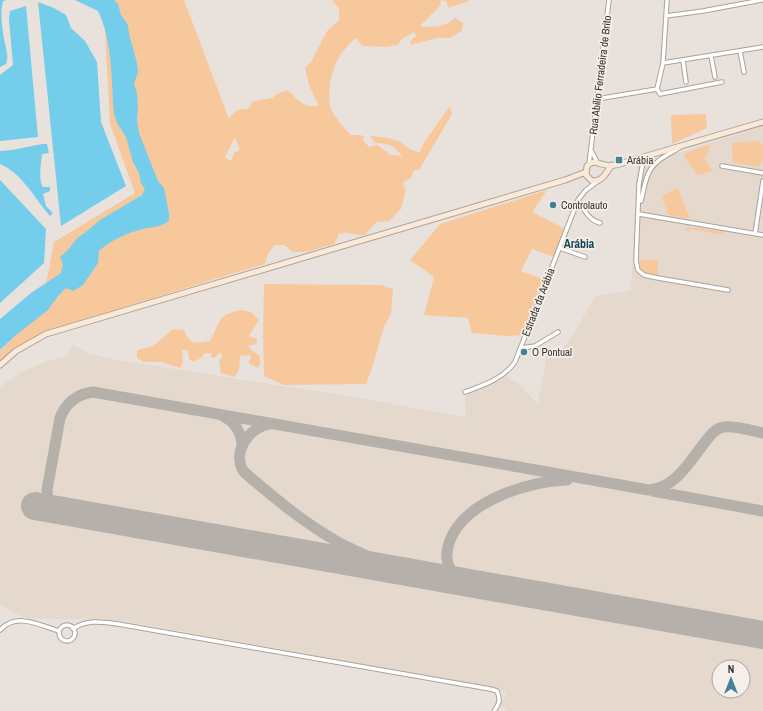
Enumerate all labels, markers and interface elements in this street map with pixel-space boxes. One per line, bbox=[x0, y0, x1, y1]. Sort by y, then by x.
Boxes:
street label: Rua Abílio Ferradeira de Brito bbox=[586, 15, 614, 135]
place label: Arábia bbox=[626, 153, 654, 167]
marker: Arábia bbox=[614, 155, 624, 165]
place label: Controlauto bbox=[561, 198, 608, 212]
marker: Controlauto bbox=[548, 200, 558, 210]
district label: Arábia bbox=[564, 236, 595, 252]
street label: Estrada da Arábia bbox=[519, 266, 557, 338]
place label: O Pontual bbox=[532, 345, 572, 359]
marker: O Pontual bbox=[519, 347, 529, 357]
north arrow bbox=[711, 659, 751, 699]
text: N bbox=[728, 662, 734, 676]

